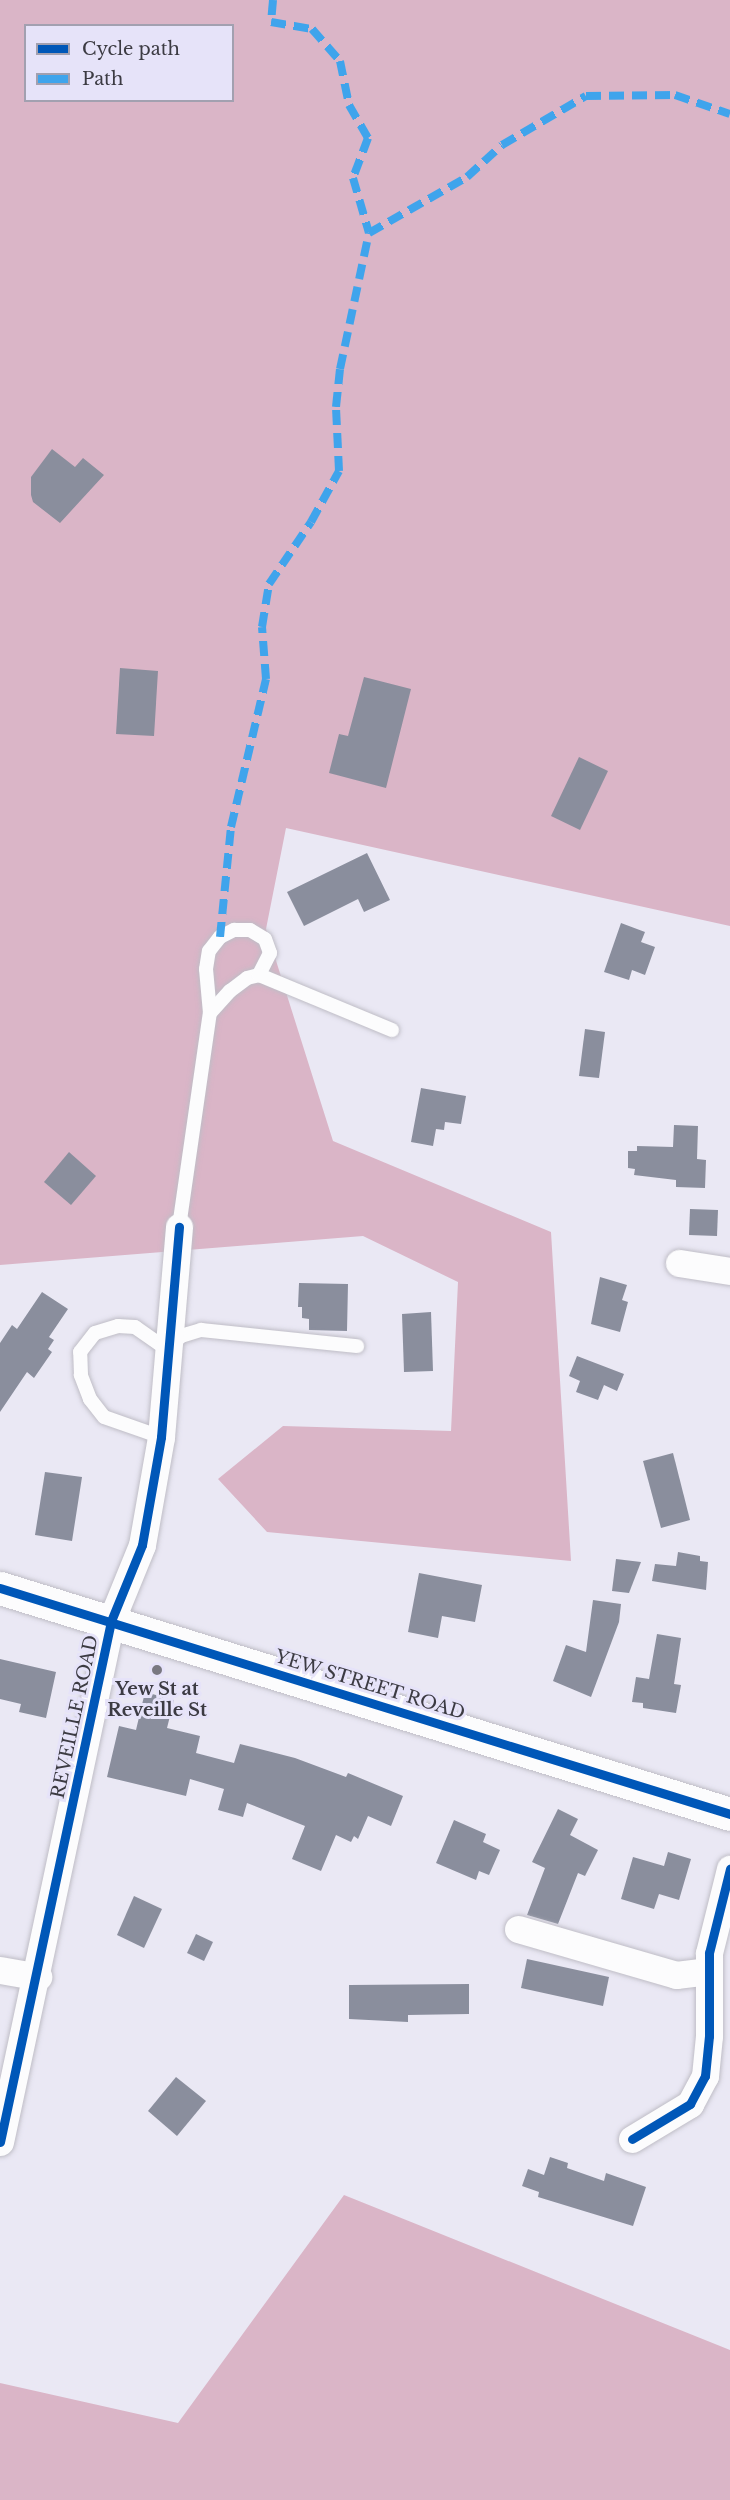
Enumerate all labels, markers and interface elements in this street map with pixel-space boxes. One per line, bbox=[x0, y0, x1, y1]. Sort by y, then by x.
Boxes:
legend bbox=[24, 24, 234, 102]
text: Cycle path bbox=[82, 38, 180, 60]
text: Path bbox=[82, 68, 123, 90]
street label: REVEILLE ROAD bbox=[47, 1633, 103, 1801]
street label: YEW STREET ROAD bbox=[272, 1646, 468, 1724]
marker: Yew St at Reveille St bbox=[150, 1663, 164, 1677]
place label: Yew St at Reveille St bbox=[107, 1679, 207, 1722]

